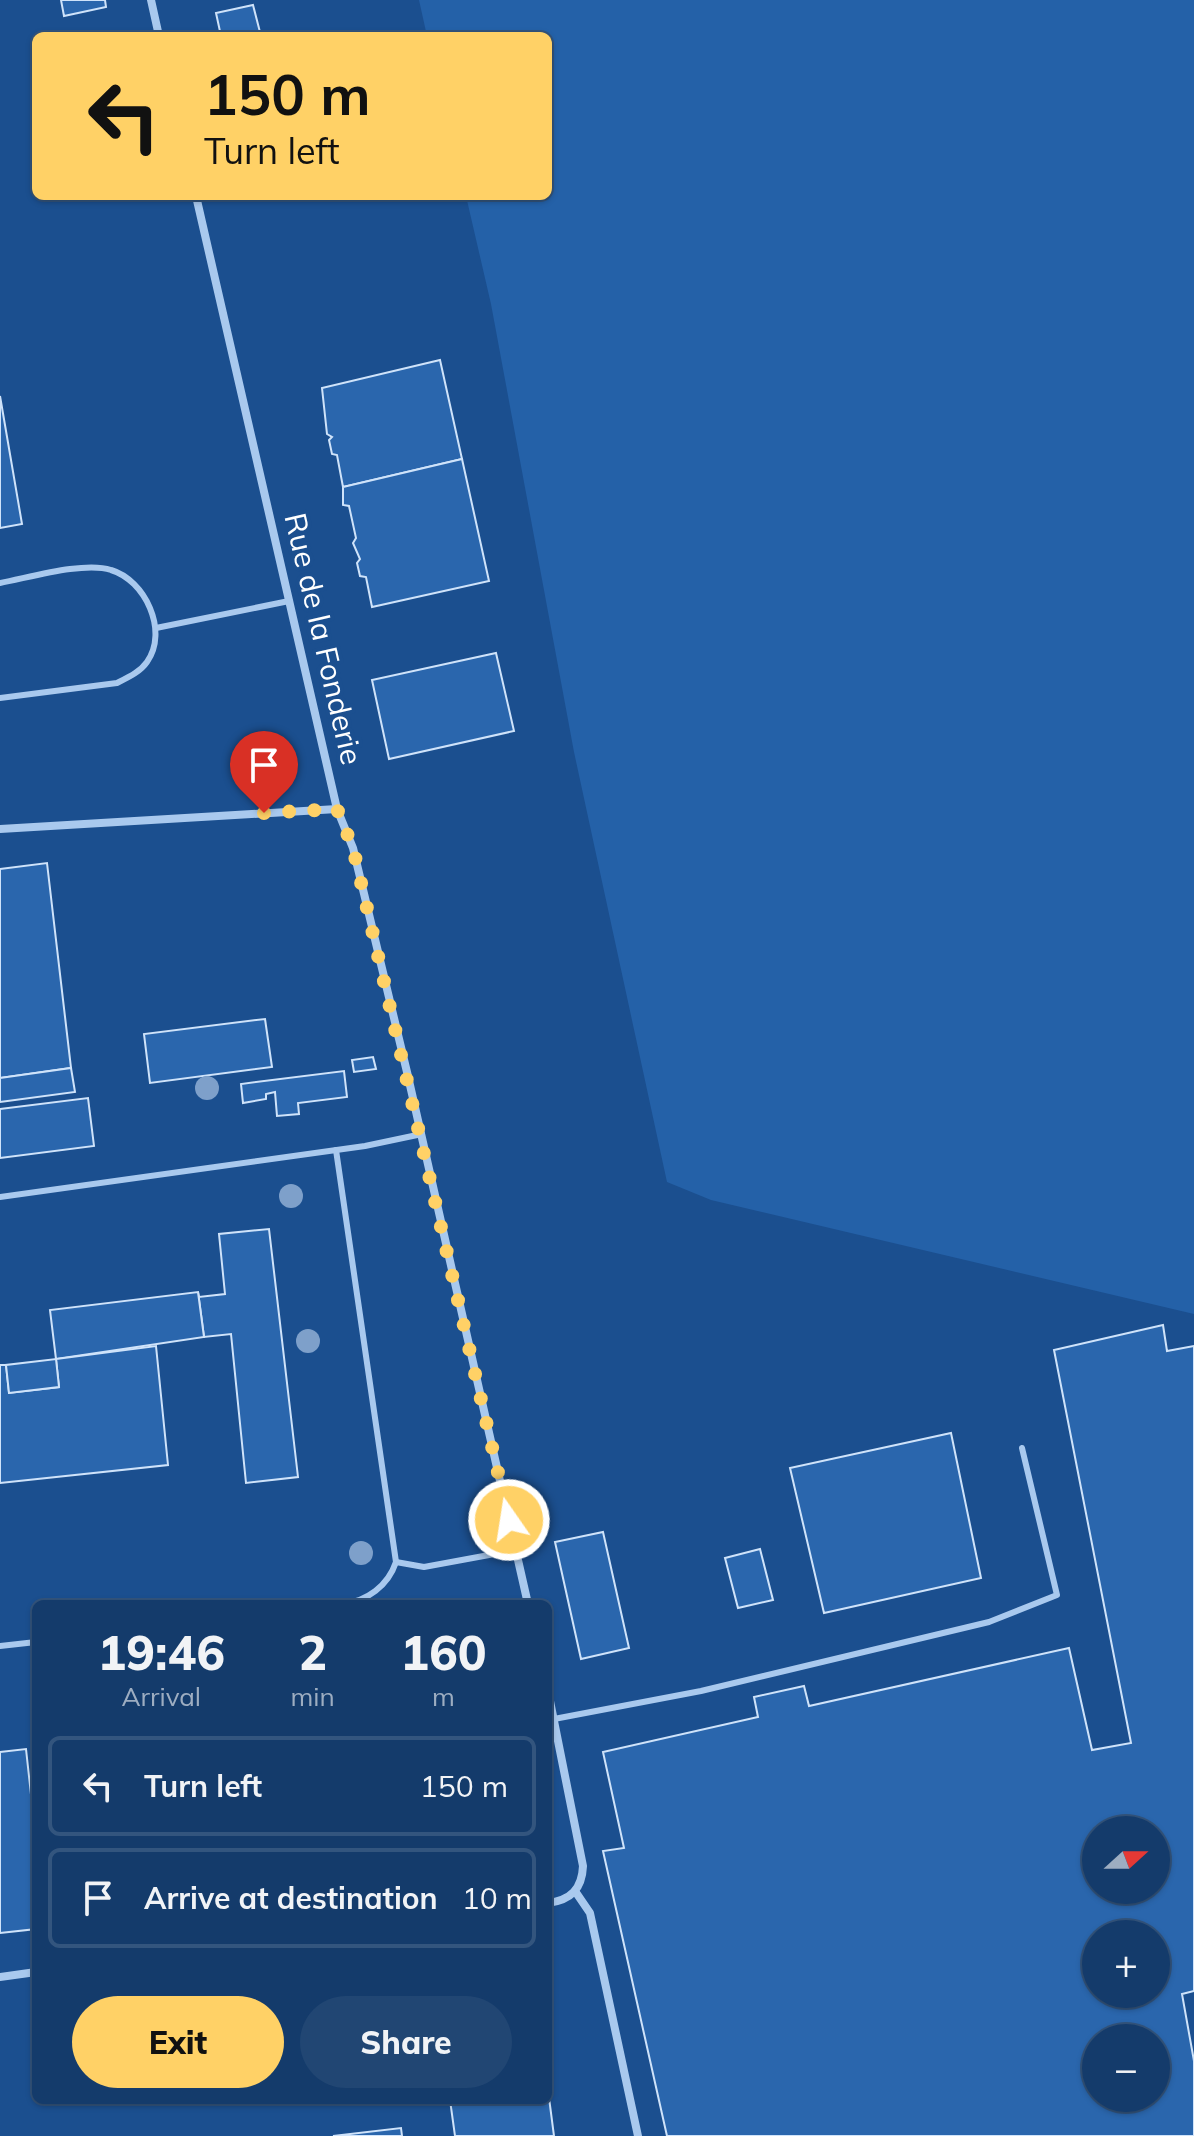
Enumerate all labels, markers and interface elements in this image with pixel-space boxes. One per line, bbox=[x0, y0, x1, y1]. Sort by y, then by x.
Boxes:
text: 150 m bbox=[204, 59, 371, 129]
icon: left bbox=[72, 64, 176, 168]
text: Turn left bbox=[204, 128, 340, 173]
street label: Rue de la Fonderie bbox=[277, 509, 371, 768]
pin bbox=[230, 731, 298, 813]
icon: arrive bbox=[242, 743, 286, 787]
position arrow bbox=[467, 1478, 551, 1562]
text: 19:46 bbox=[97, 1622, 225, 1682]
text: 2 bbox=[298, 1622, 327, 1682]
text: 160 bbox=[400, 1622, 487, 1682]
text: Arrival bbox=[121, 1680, 201, 1713]
text: min bbox=[291, 1680, 335, 1713]
text: m bbox=[432, 1680, 455, 1713]
icon: left bbox=[76, 1764, 120, 1808]
text: Turn left bbox=[144, 1767, 262, 1805]
text: 150 m bbox=[420, 1767, 508, 1805]
north arrow bbox=[1082, 1816, 1170, 1904]
map controls bbox=[1082, 1816, 1170, 2112]
icon: arrive bbox=[76, 1876, 120, 1920]
text: Arrive at destination bbox=[144, 1879, 438, 1917]
text: 10 m bbox=[462, 1879, 532, 1917]
button: + bbox=[1082, 1920, 1170, 2008]
button: Exit bbox=[72, 1996, 284, 2088]
button: Share bbox=[300, 1996, 512, 2088]
button: − bbox=[1082, 2024, 1170, 2112]

